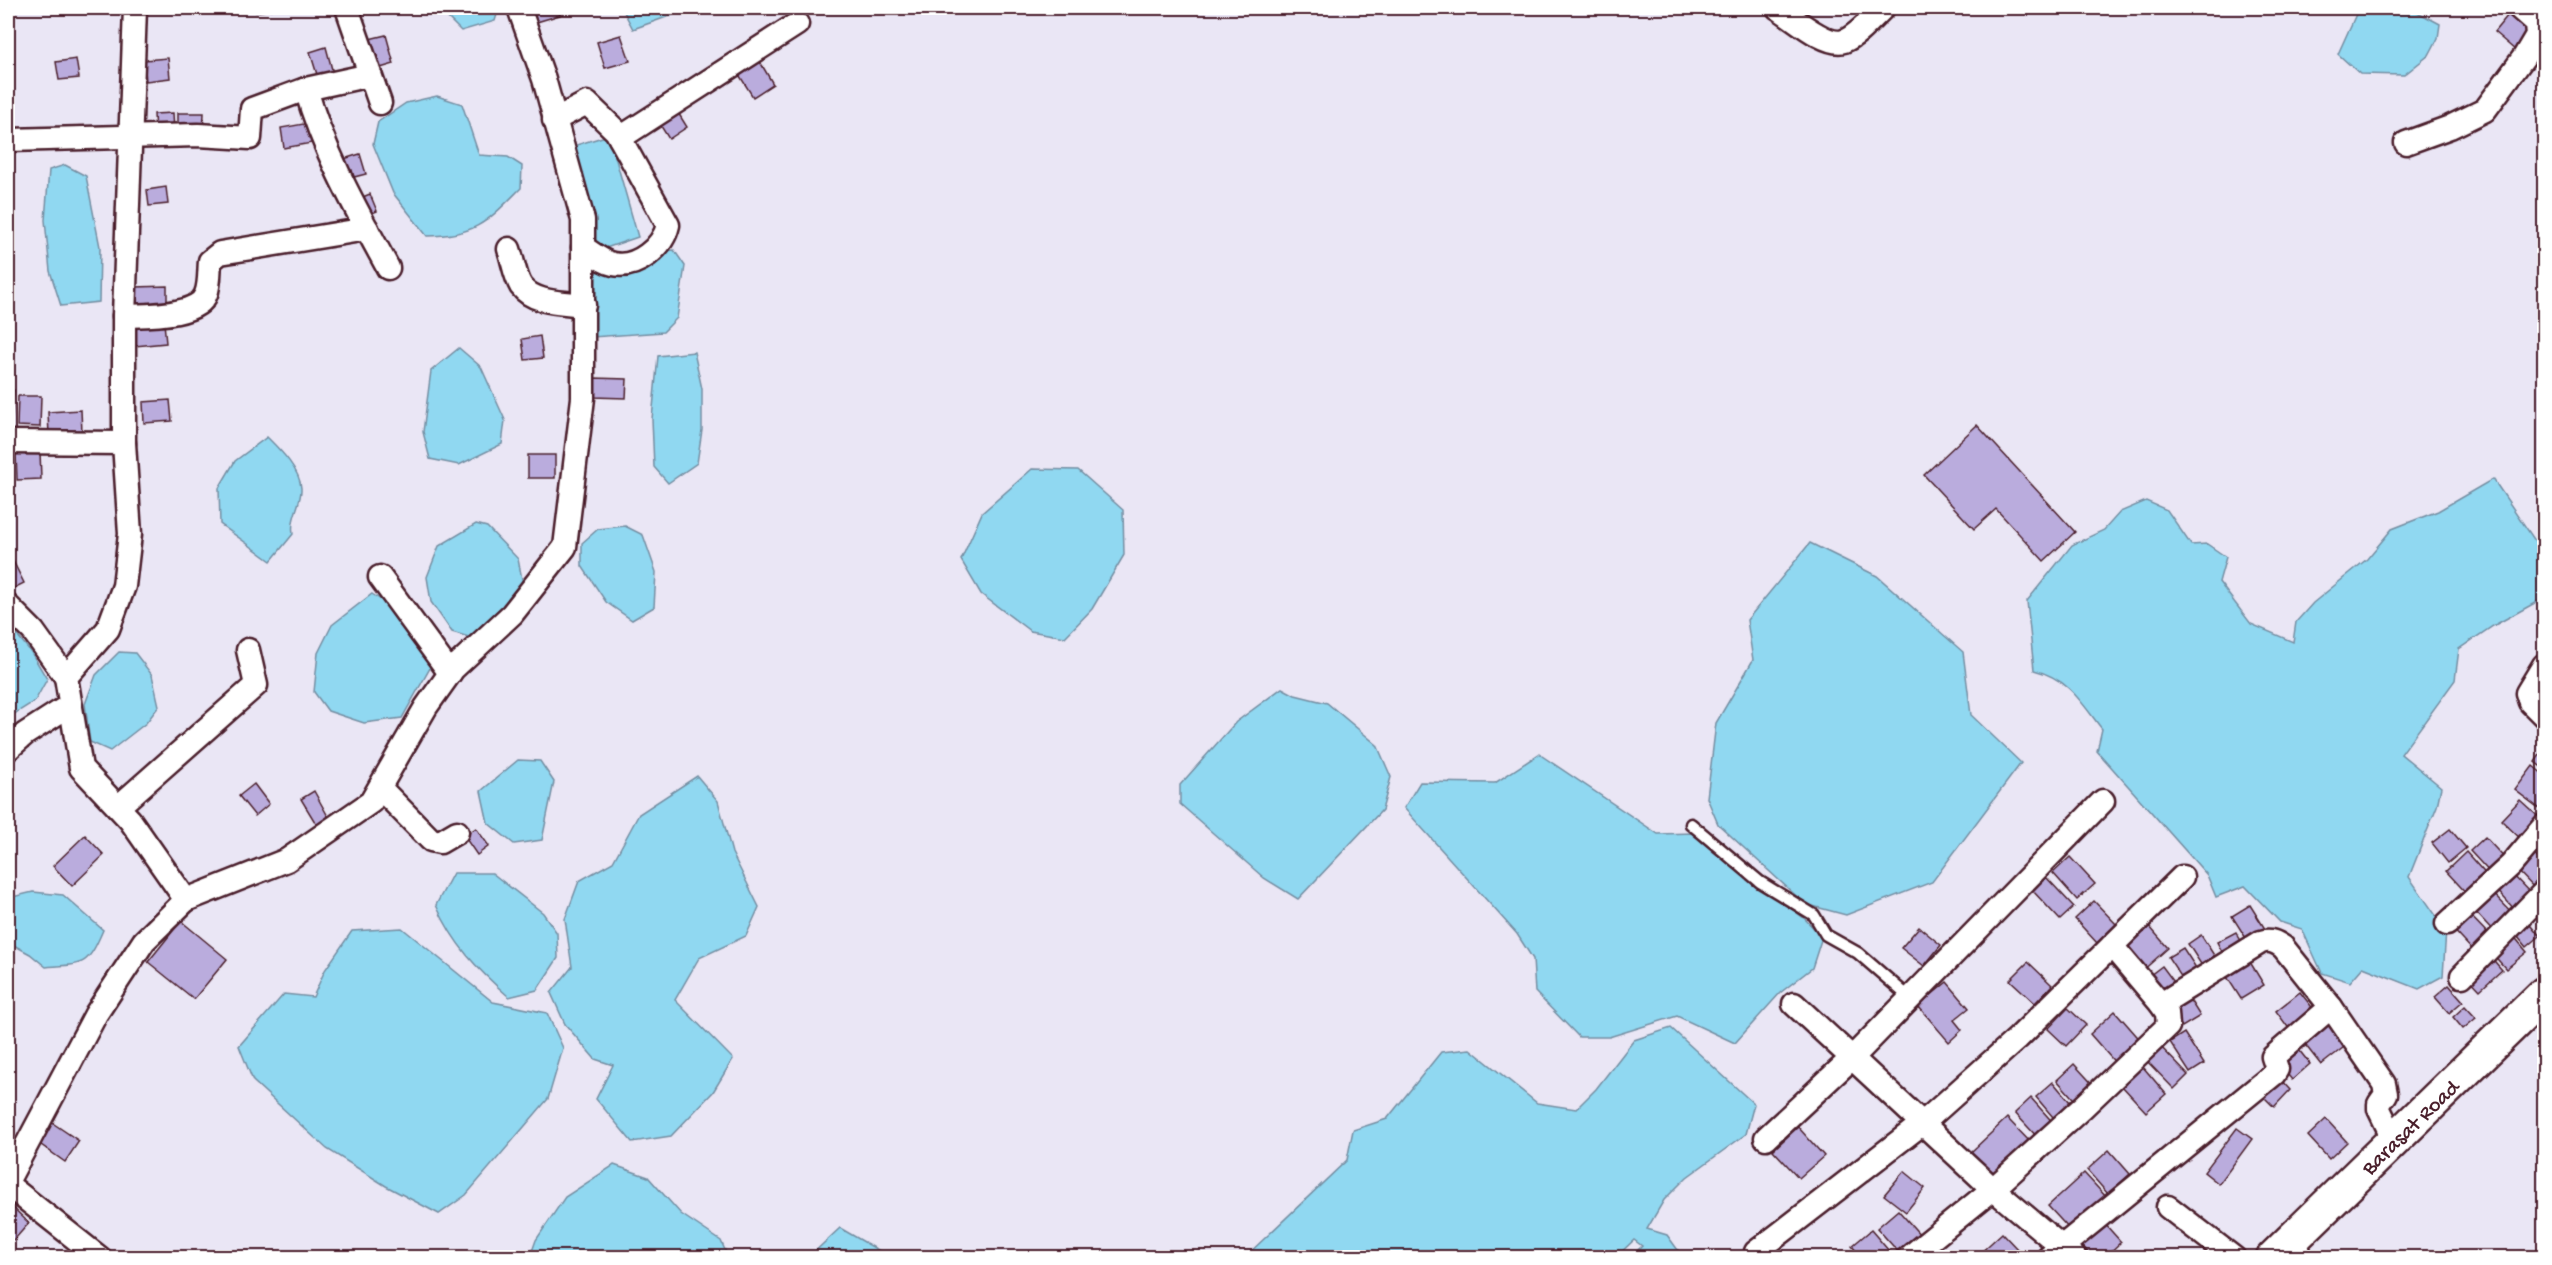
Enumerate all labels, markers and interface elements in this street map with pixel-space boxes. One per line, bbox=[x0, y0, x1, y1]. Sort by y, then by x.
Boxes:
street label: Barasat Road bbox=[2357, 1074, 2468, 1183]

